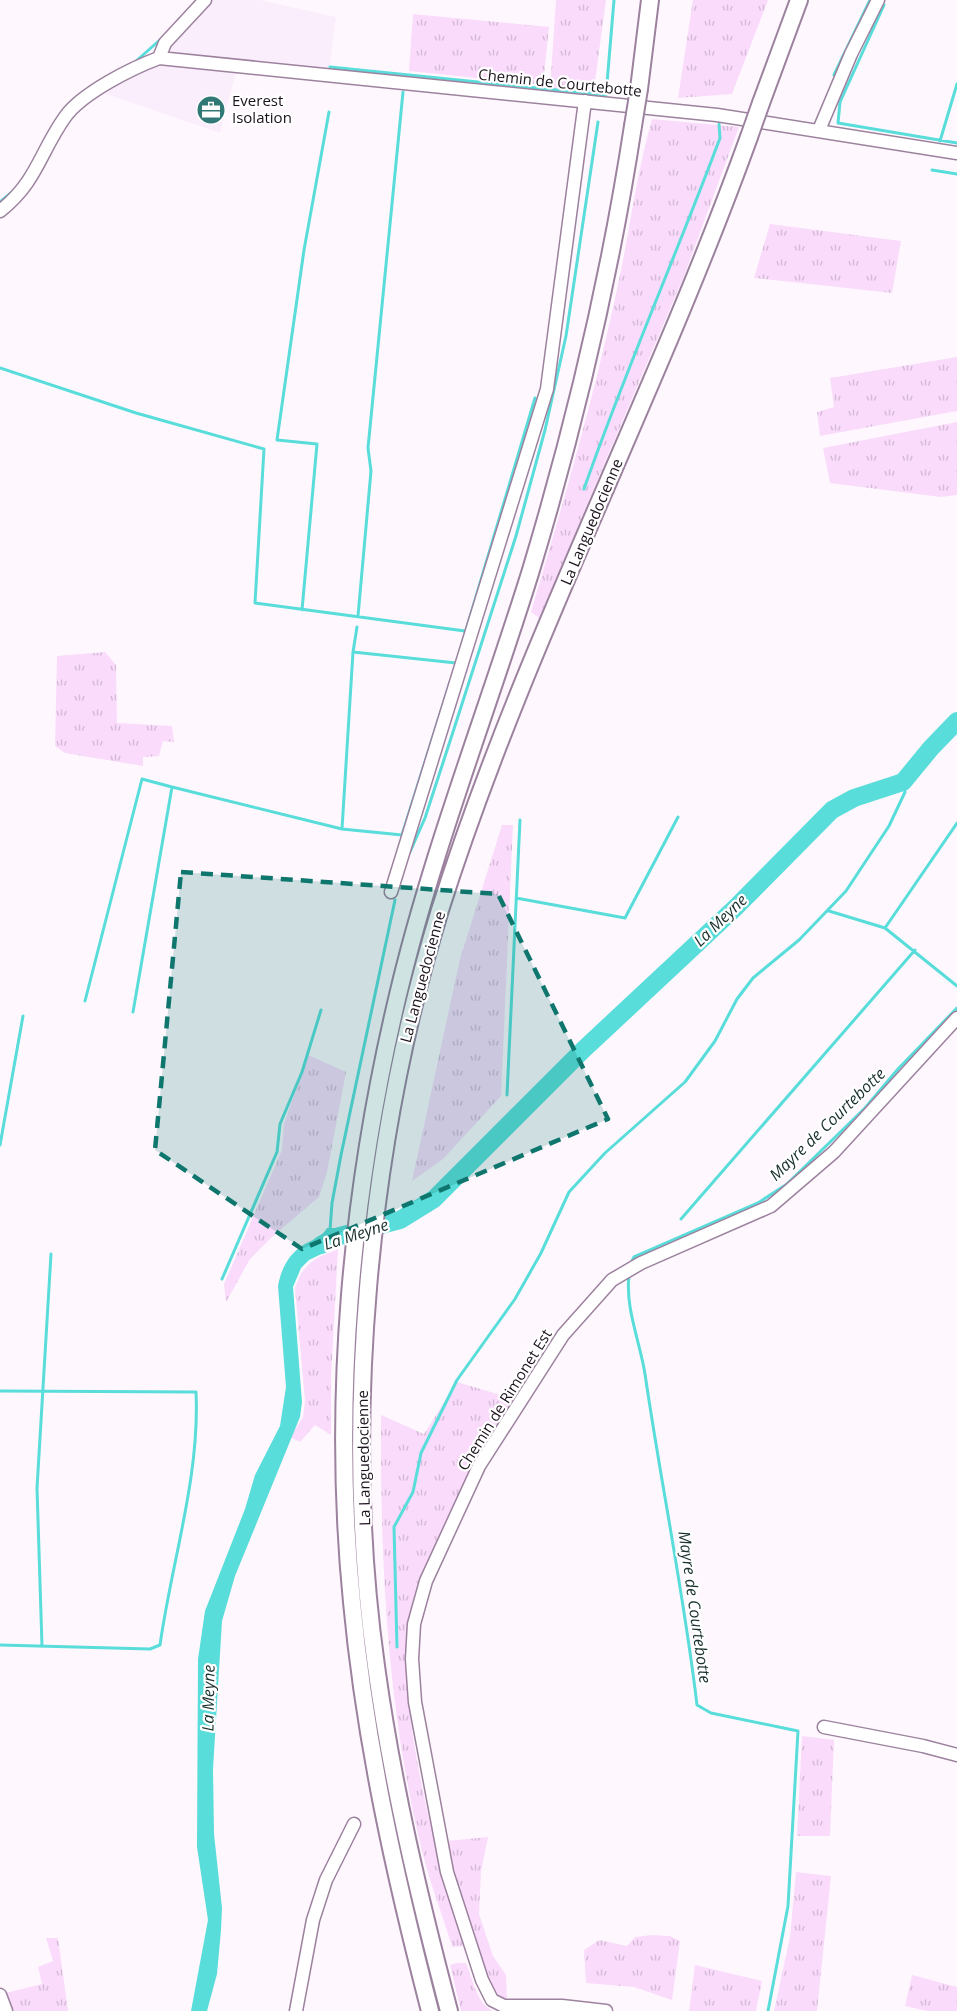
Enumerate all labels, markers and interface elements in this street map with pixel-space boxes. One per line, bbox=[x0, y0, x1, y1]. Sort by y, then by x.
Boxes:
street label: Chemin de Courtebotte bbox=[477, 63, 643, 101]
place label: Everest Isolation bbox=[232, 90, 292, 127]
office icon: Everest Isolation bbox=[195, 94, 227, 126]
street label: La Languedocienne bbox=[555, 455, 627, 588]
water label: La Meyne bbox=[688, 889, 752, 951]
street label: La Languedocienne bbox=[395, 909, 449, 1045]
water label: Mayre de Courtebotte bbox=[764, 1063, 890, 1185]
water label: La Meyne bbox=[321, 1213, 391, 1255]
street label: Chemin de Rimonet Est bbox=[452, 1325, 556, 1474]
street label: La Languedocienne bbox=[352, 1390, 374, 1526]
water label: Mayre de Courtebotte bbox=[673, 1529, 717, 1685]
water label: La Meyne bbox=[196, 1664, 220, 1732]

